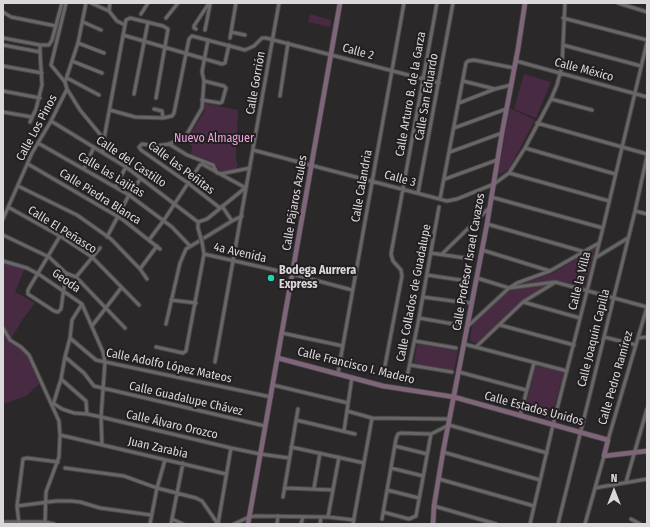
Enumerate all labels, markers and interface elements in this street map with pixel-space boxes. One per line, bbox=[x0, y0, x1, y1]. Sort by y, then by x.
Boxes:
street label: Calle Arturo B. de la Garza bbox=[393, 30, 429, 158]
street label: Calle 2 bbox=[341, 41, 375, 63]
street label: Calle Gorrión bbox=[243, 50, 269, 116]
street label: Calle San Eduardo bbox=[412, 52, 442, 142]
street label: Calle México bbox=[553, 55, 615, 85]
street label: Calle Los Pinos bbox=[13, 92, 61, 164]
park label: Nuevo Almaguer bbox=[174, 132, 254, 146]
street label: Calle del Castillo bbox=[93, 133, 169, 191]
street label: Calle las Peñitas bbox=[145, 138, 217, 198]
street label: Calle las Lajitas bbox=[75, 149, 147, 201]
street label: Calle Calandria bbox=[349, 149, 375, 223]
street label: Calle Pájaros Azules bbox=[280, 154, 310, 252]
street label: Calle Piedra Blanca bbox=[56, 166, 144, 228]
street label: Calle 3 bbox=[383, 168, 417, 190]
street label: Calle Profesor Israel Cavazos bbox=[450, 192, 488, 332]
street label: Calle El Peñasco bbox=[25, 203, 99, 257]
street label: Calle Collados de Guadalupe bbox=[394, 223, 434, 363]
street label: 4a Avenida bbox=[212, 240, 268, 266]
street label: Calle la Villa bbox=[566, 250, 594, 312]
place label: Bodega Aurrera Express bbox=[279, 264, 356, 292]
street label: Geoda bbox=[49, 266, 83, 296]
marker: Bodega Aurrera Express bbox=[266, 273, 276, 283]
street label: Calle Joaquín Capilla bbox=[575, 288, 613, 388]
street label: Calle Pedro Ramírez bbox=[596, 329, 636, 427]
street label: Calle Francisco I. Madero bbox=[296, 344, 416, 388]
street label: Calle Adolfo López Mateos bbox=[105, 346, 233, 386]
street label: Calle Guadalupe Chávez bbox=[128, 379, 244, 419]
street label: Calle Estados Unidos bbox=[483, 389, 585, 429]
street label: Calle Álvaro Orozco bbox=[125, 407, 219, 443]
street label: Juan Zarabia bbox=[127, 434, 189, 462]
north arrow bbox=[594, 471, 634, 511]
text: N bbox=[611, 472, 617, 485]

